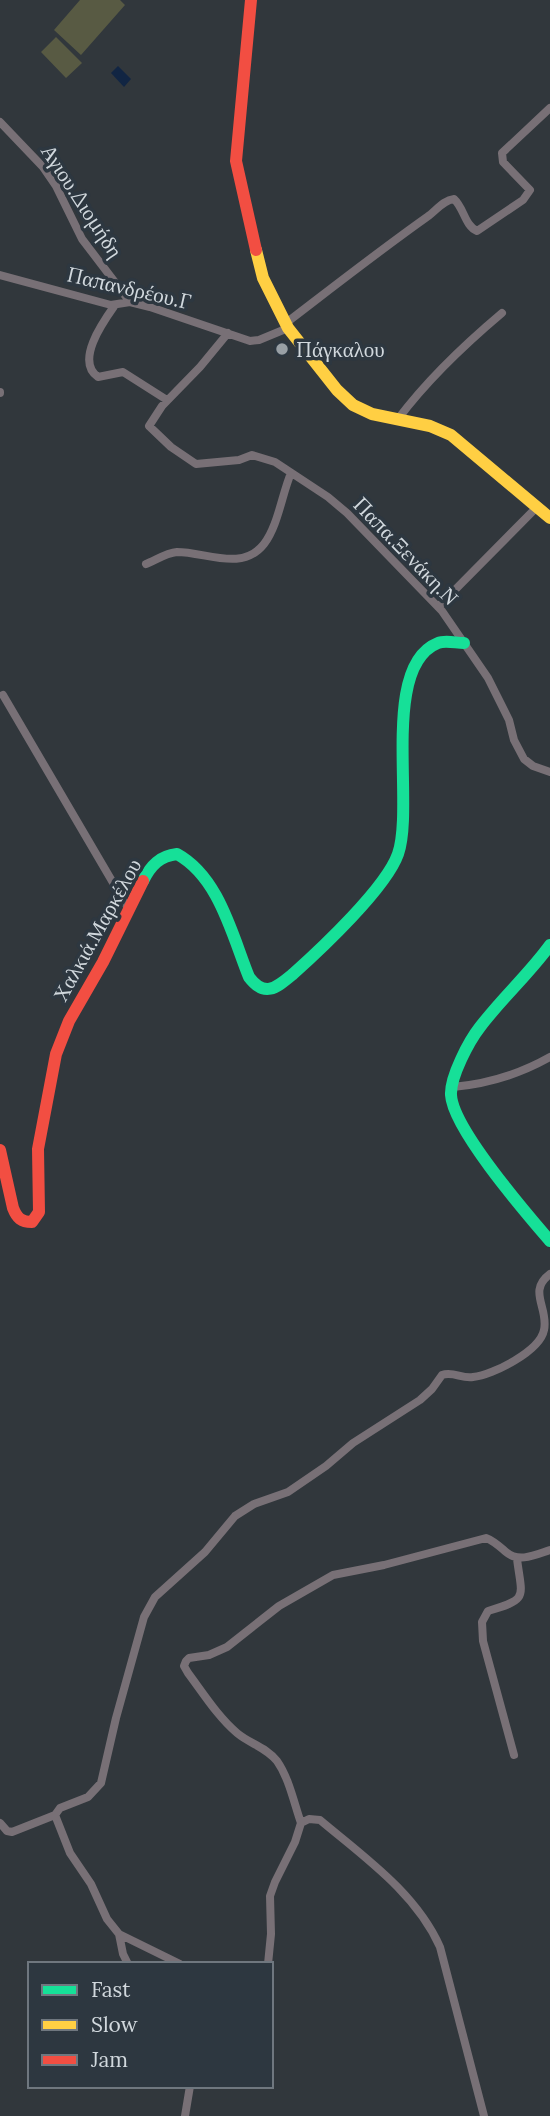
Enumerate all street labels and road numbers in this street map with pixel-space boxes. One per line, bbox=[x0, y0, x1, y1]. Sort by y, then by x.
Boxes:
street label: Αγιου.Διομήδη bbox=[35, 139, 129, 263]
street label: Παπανδρέου.Γ bbox=[64, 261, 194, 315]
street label: Παπα.Ξενάκη.Ν bbox=[348, 491, 464, 611]
street label: Χαλκιά.Μαρκέλου bbox=[47, 854, 147, 1006]

